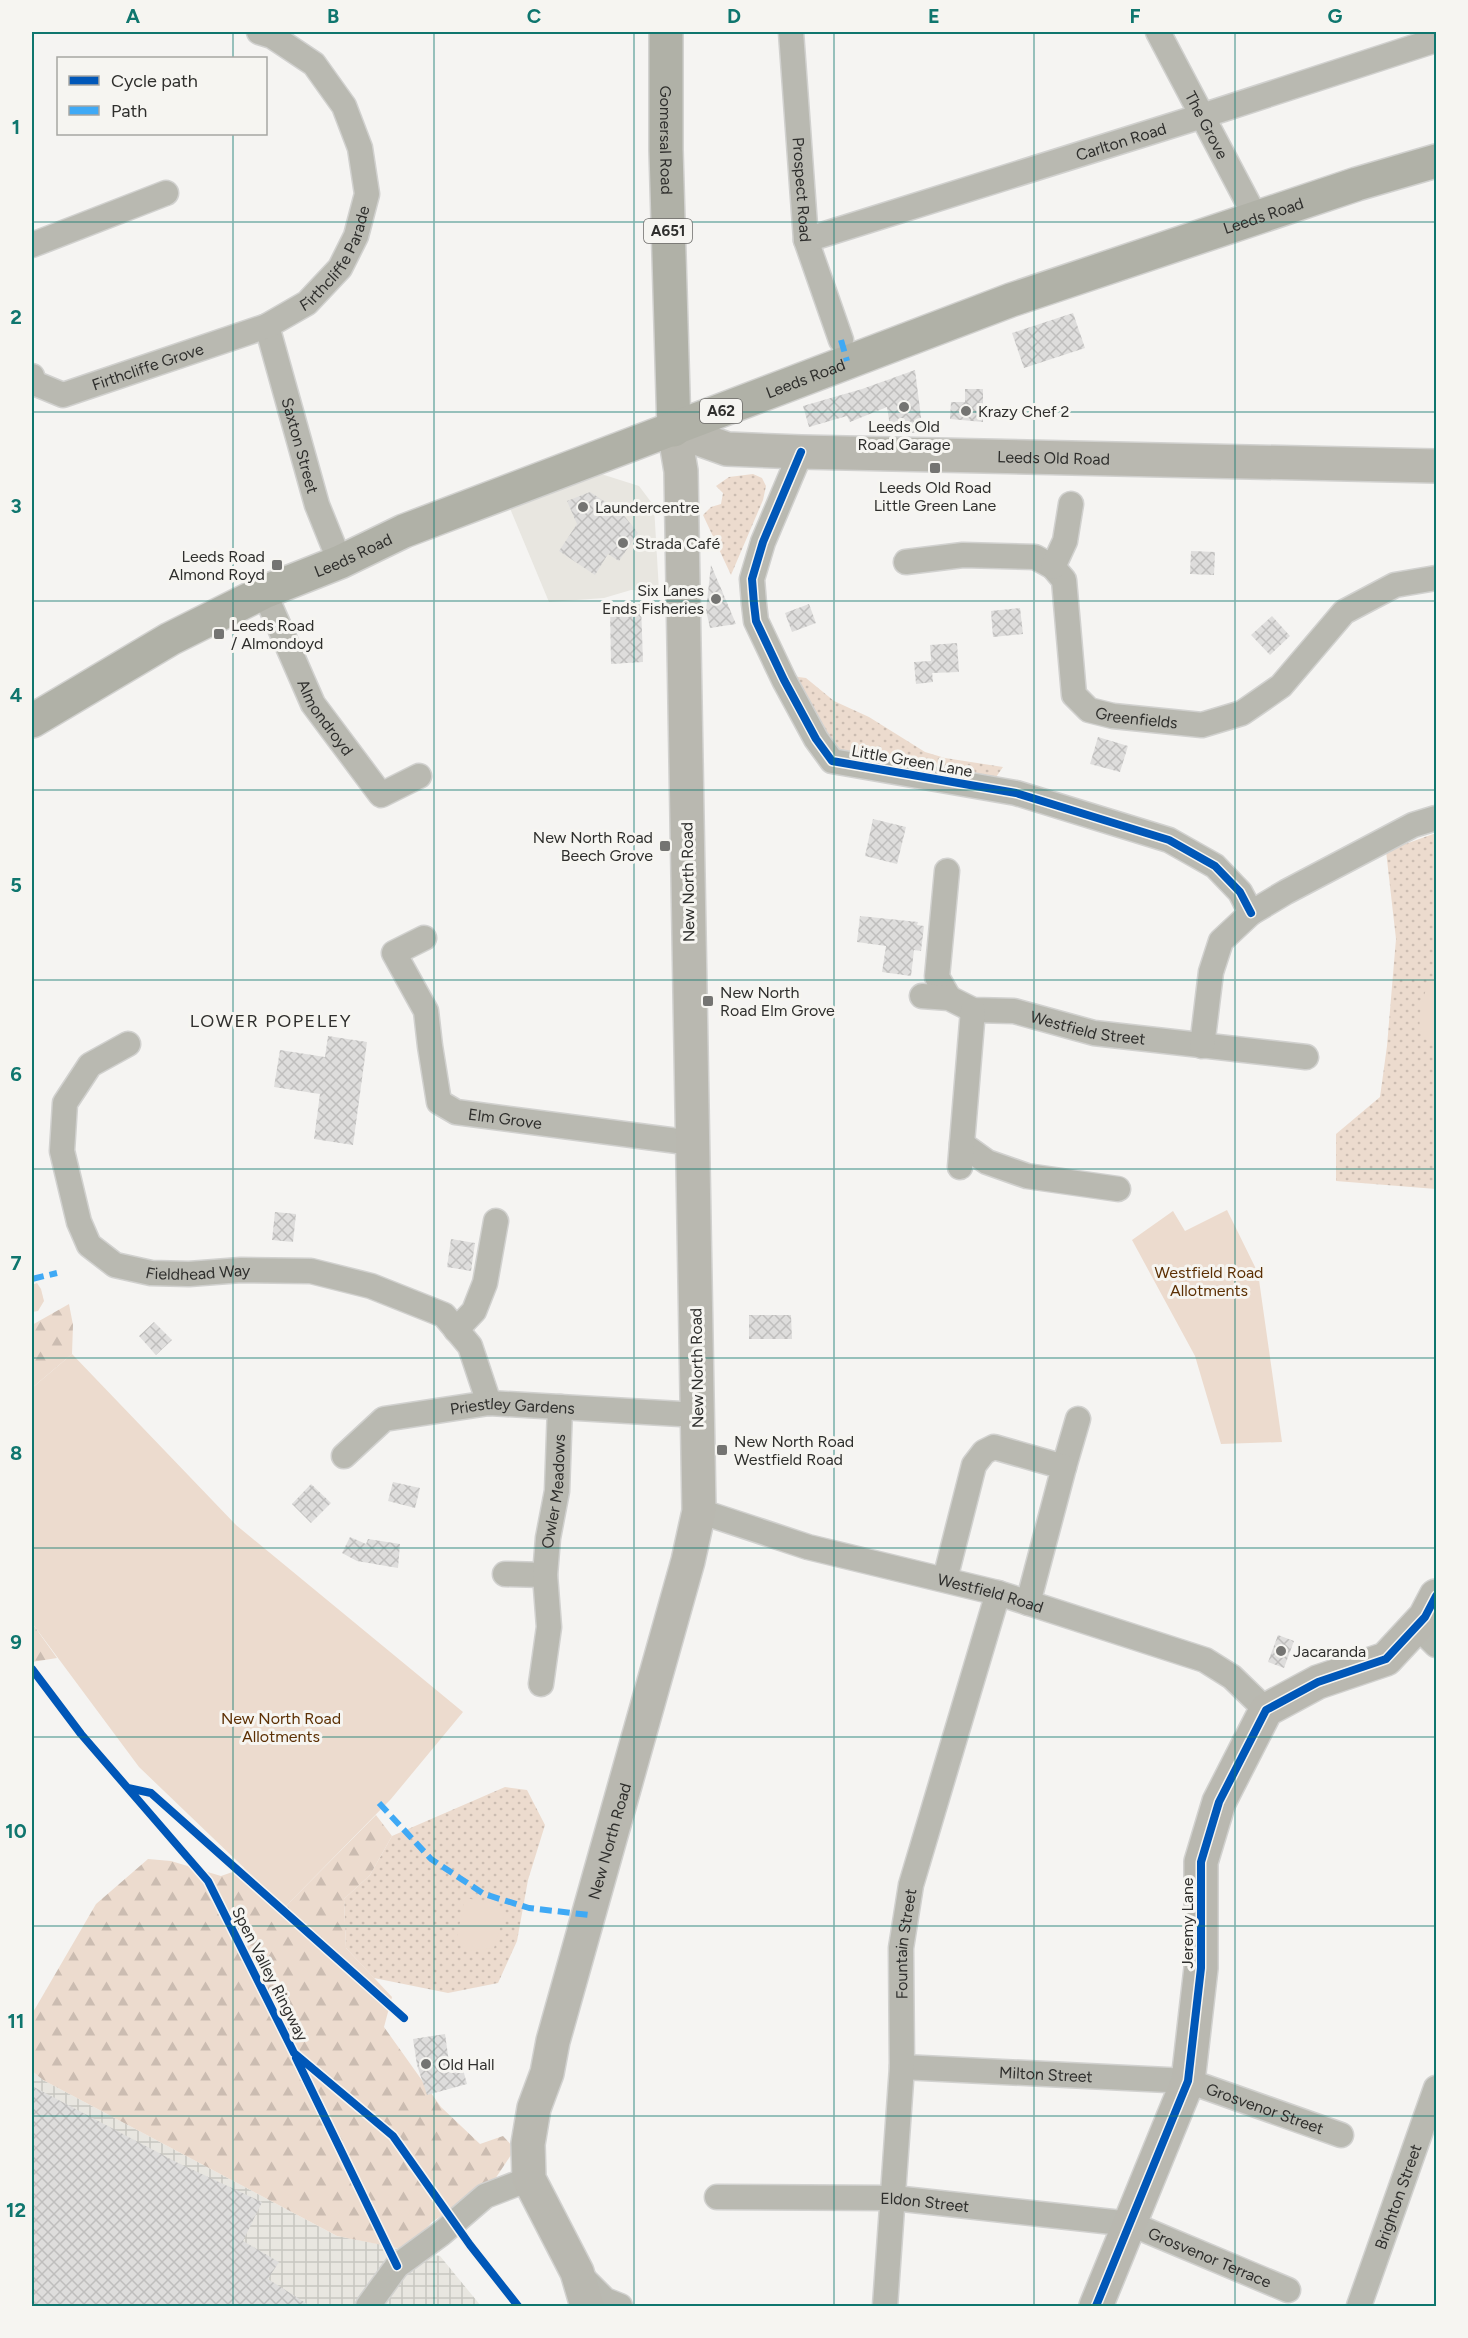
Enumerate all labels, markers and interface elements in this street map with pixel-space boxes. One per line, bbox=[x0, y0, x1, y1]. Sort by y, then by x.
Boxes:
text: A bbox=[126, 4, 141, 28]
text: B bbox=[327, 4, 339, 28]
text: C bbox=[527, 4, 541, 28]
text: D bbox=[727, 4, 741, 28]
text: E bbox=[928, 4, 940, 28]
text: F bbox=[1129, 4, 1141, 28]
text: G bbox=[1328, 4, 1343, 28]
legend bbox=[57, 57, 267, 135]
text: Cycle path bbox=[111, 70, 198, 92]
street label: Gomersal Road bbox=[657, 85, 677, 195]
street label: The Grove bbox=[1181, 88, 1233, 162]
text: Path bbox=[111, 100, 147, 122]
text: 1 bbox=[12, 115, 20, 139]
street label: Carlton Road bbox=[1073, 118, 1168, 164]
street label: Prospect Road bbox=[789, 136, 816, 243]
street label: Leeds Road bbox=[1221, 193, 1306, 238]
street label: Firthcliffe Parade bbox=[296, 203, 373, 315]
road number: A651 bbox=[644, 219, 692, 243]
text: 2 bbox=[10, 305, 22, 329]
street label: Firthcliffe Grove bbox=[89, 339, 206, 394]
street label: Leeds Road bbox=[763, 354, 848, 402]
street label: Saxton Street bbox=[278, 395, 323, 496]
road number: A62 bbox=[700, 399, 742, 423]
marker: Leeds Old Road Garage bbox=[897, 400, 911, 414]
place label: Krazy Chef 2 bbox=[978, 402, 1070, 421]
marker: Krazy Chef 2 bbox=[959, 404, 973, 418]
place label: Leeds Old Road Garage bbox=[858, 417, 951, 454]
street label: Leeds Old Road bbox=[997, 447, 1110, 468]
marker: Leeds Old Road Little Green Lane bbox=[928, 461, 942, 475]
place label: Leeds Old Road Little Green Lane bbox=[874, 478, 996, 515]
text: 3 bbox=[10, 494, 22, 518]
place label: Laundercentre bbox=[595, 498, 700, 517]
marker: Laundercentre bbox=[576, 500, 590, 514]
street label: Leeds Road bbox=[311, 529, 395, 581]
place label: Strada Café bbox=[635, 534, 720, 553]
marker: Strada Café bbox=[616, 536, 630, 550]
place label: Leeds Road Almond Royd bbox=[169, 547, 265, 584]
marker: Leeds Road Almond Royd bbox=[270, 558, 284, 572]
place label: Six Lanes Ends Fisheries bbox=[602, 581, 704, 618]
marker: Six Lanes Ends Fisheries bbox=[709, 592, 723, 606]
place label: Leeds Road / Almondoyd bbox=[231, 616, 323, 653]
marker: Leeds Road / Almondoyd bbox=[212, 627, 226, 641]
street label: Almondroyd bbox=[294, 676, 357, 759]
text: 4 bbox=[10, 683, 23, 707]
street label: Greenfields bbox=[1093, 702, 1179, 732]
street label: Little Green Lane bbox=[850, 741, 974, 781]
street label: New North Road bbox=[677, 822, 699, 942]
place label: New North Road Beech Grove bbox=[533, 828, 653, 865]
marker: New North Road Beech Grove bbox=[658, 839, 672, 853]
text: 5 bbox=[10, 873, 22, 897]
place label: New North Road Elm Grove bbox=[720, 983, 835, 1020]
marker: New North Road Elm Grove bbox=[701, 994, 715, 1008]
street label: Westfield Street bbox=[1028, 1006, 1146, 1048]
district label: LOWER POPELEY bbox=[190, 1010, 352, 1032]
text: 6 bbox=[10, 1062, 22, 1086]
street label: Elm Grove bbox=[467, 1104, 543, 1133]
text: 7 bbox=[10, 1251, 22, 1275]
street label: Fieldhead Way bbox=[144, 1260, 251, 1283]
park label: Westfield Road Allotments bbox=[1155, 1263, 1263, 1300]
street label: New North Road bbox=[686, 1308, 708, 1428]
street label: Priestley Gardens bbox=[449, 1393, 575, 1418]
place label: New North Road Westfield Road bbox=[734, 1432, 854, 1469]
street label: Owler Meadows bbox=[538, 1434, 569, 1549]
text: 8 bbox=[10, 1441, 22, 1465]
marker: New North Road Westfield Road bbox=[715, 1443, 729, 1457]
street label: Westfield Road bbox=[936, 1569, 1046, 1617]
text: 9 bbox=[10, 1630, 22, 1654]
place label: Jacaranda bbox=[1293, 1642, 1366, 1661]
marker: Jacaranda bbox=[1274, 1644, 1288, 1658]
park label: New North Road Allotments bbox=[221, 1709, 341, 1746]
street label: New North Road bbox=[584, 1781, 635, 1902]
text: 10 bbox=[5, 1819, 27, 1843]
street label: Jeremy Lane bbox=[1178, 1877, 1197, 1969]
street label: Fountain Street bbox=[891, 1887, 920, 1999]
street label: Spen Valley Ringway bbox=[228, 1904, 312, 2045]
text: 11 bbox=[8, 2009, 24, 2033]
place label: Old Hall bbox=[438, 2055, 494, 2074]
marker: Old Hall bbox=[419, 2057, 433, 2071]
street label: Milton Street bbox=[998, 2062, 1093, 2086]
street label: Grosvenor Street bbox=[1204, 2079, 1326, 2138]
street label: Brighton Street bbox=[1370, 2141, 1425, 2252]
street label: Eldon Street bbox=[880, 2188, 970, 2216]
text: 12 bbox=[6, 2198, 26, 2222]
street label: Grosvenor Terrace bbox=[1145, 2223, 1275, 2292]

